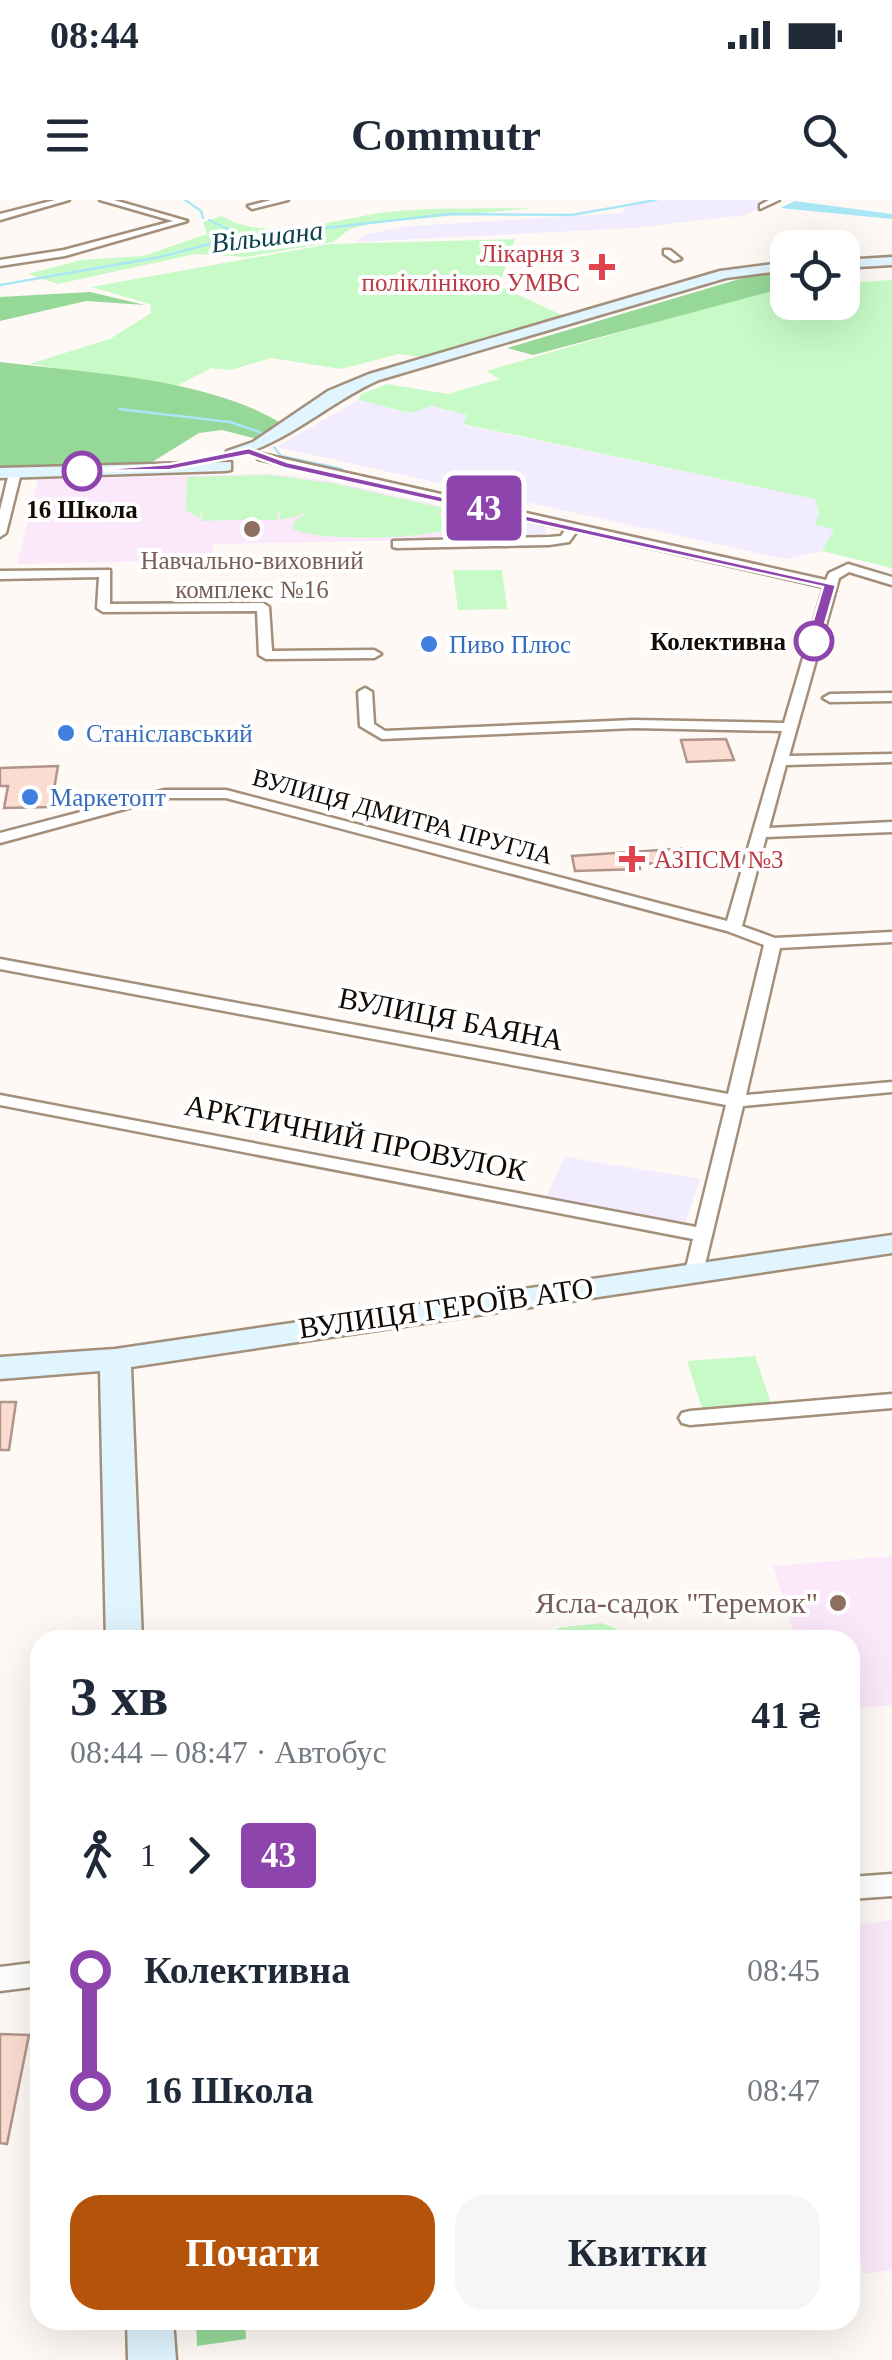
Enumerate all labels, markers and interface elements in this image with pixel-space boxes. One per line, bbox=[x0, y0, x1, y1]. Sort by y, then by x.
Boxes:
text: 08:44 bbox=[50, 14, 139, 56]
icon: menu bbox=[40, 108, 95, 163]
icon: search bbox=[797, 108, 852, 163]
text: Commutr bbox=[351, 110, 541, 160]
water label: Вільшана bbox=[209, 214, 325, 259]
map controls bbox=[770, 230, 860, 320]
button: locate bbox=[770, 230, 860, 320]
place label: Лікарня з поліклінікою УМВС bbox=[362, 240, 580, 296]
marker: Лікарня з поліклінікою УМВС bbox=[589, 254, 615, 280]
marker: 16 Школа bbox=[63, 452, 101, 490]
line badge: 43 bbox=[439, 476, 529, 540]
text: 43 bbox=[467, 489, 502, 528]
place label: 16 Школа bbox=[26, 496, 138, 523]
marker: Навчально-виховний комплекс №16 bbox=[241, 518, 263, 540]
place label: Навчально-виховний комплекс №16 bbox=[140, 547, 364, 603]
marker: Колективна bbox=[795, 622, 833, 660]
place label: Колективна bbox=[650, 628, 786, 655]
place label: Пиво Плюс bbox=[449, 631, 571, 658]
marker: Пиво Плюс bbox=[418, 633, 440, 655]
place label: Станіславський bbox=[86, 720, 253, 747]
marker: Станіславський bbox=[55, 722, 77, 744]
street label: ВУЛИЦЯ ДМИТРА ПРУГЛА bbox=[250, 763, 556, 870]
place label: Маркетопт bbox=[50, 784, 166, 811]
marker: Маркетопт bbox=[19, 786, 41, 808]
marker: АЗПСМ №3 bbox=[619, 846, 645, 872]
place label: АЗПСМ №3 bbox=[654, 846, 784, 873]
street label: ВУЛИЦЯ БАЯНА bbox=[336, 981, 567, 1057]
street label: АРКТИЧНИЙ ПРОВУЛОК bbox=[182, 1088, 531, 1187]
street label: ВУЛИЦЯ ГЕРОЇВ АТО bbox=[297, 1270, 595, 1345]
place label: Ясла-садок "Теремок" bbox=[535, 1586, 818, 1619]
marker: Ясла-садок "Теремок" bbox=[827, 1592, 849, 1614]
text: 3 хв bbox=[70, 1666, 168, 1727]
text: 41 ₴ bbox=[751, 1694, 820, 1736]
text: 08:44 – 08:47 · Автобус bbox=[70, 1734, 387, 1770]
icon: walk bbox=[70, 1828, 125, 1883]
icon: forward bbox=[171, 1828, 226, 1883]
text: 43 bbox=[261, 1836, 296, 1875]
text: 1 bbox=[140, 1837, 156, 1873]
text: Колективна bbox=[144, 1949, 350, 1991]
text: 08:45 bbox=[747, 1952, 820, 1988]
text: 16 Школа bbox=[144, 2069, 313, 2111]
text: 08:47 bbox=[747, 2072, 820, 2108]
button: Почати bbox=[70, 2195, 435, 2310]
button: Квитки bbox=[455, 2195, 820, 2310]

